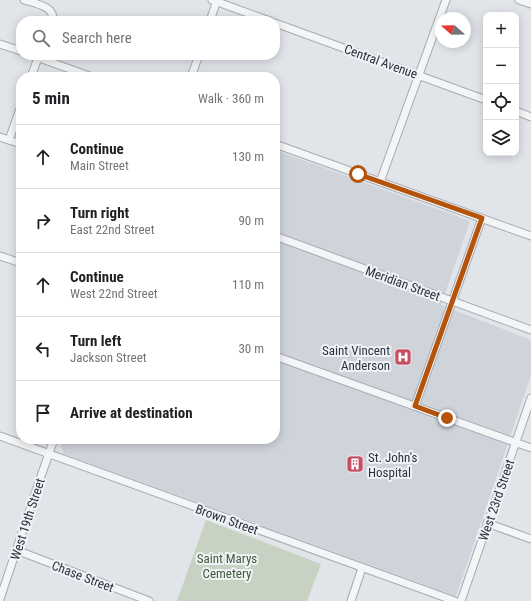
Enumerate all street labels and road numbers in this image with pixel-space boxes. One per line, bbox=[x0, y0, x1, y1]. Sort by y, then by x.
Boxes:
street label: Central Avenue bbox=[342, 41, 420, 82]
street label: Meridian Street bbox=[363, 263, 442, 304]
street label: West 23rd Street bbox=[476, 457, 517, 543]
street label: West 19th Street bbox=[7, 476, 48, 562]
street label: Brown Street bbox=[193, 501, 260, 538]
street label: Chase Street bbox=[50, 558, 116, 595]

